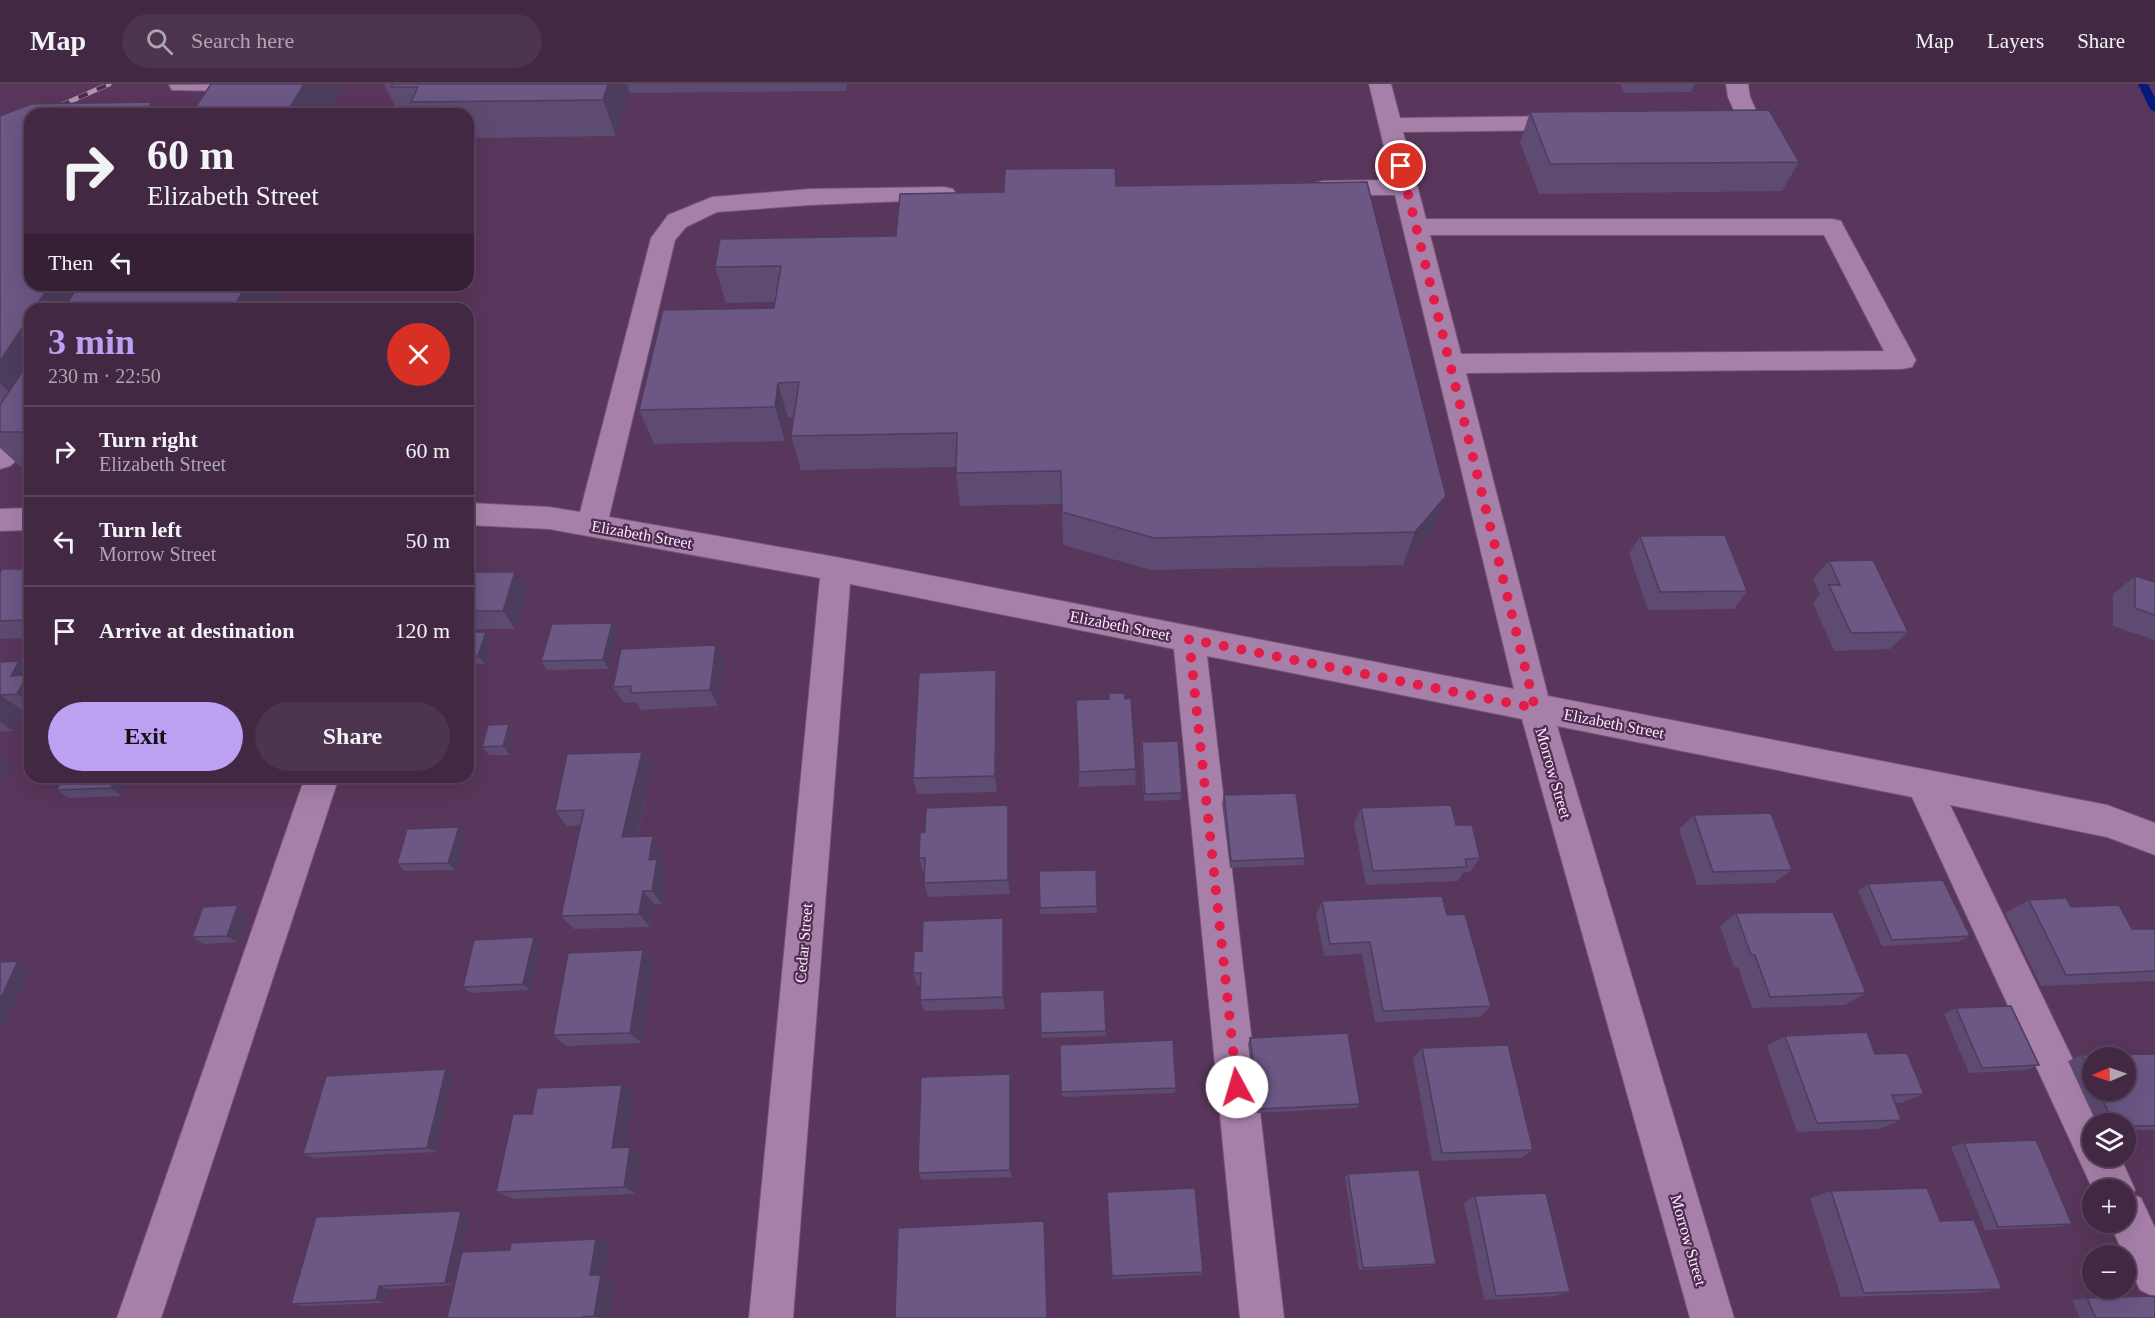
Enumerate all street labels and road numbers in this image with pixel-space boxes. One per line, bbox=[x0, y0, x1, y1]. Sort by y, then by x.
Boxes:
street label: Elizabeth Street bbox=[590, 517, 694, 552]
street label: Elizabeth Street bbox=[1068, 607, 1172, 644]
street label: Elizabeth Street bbox=[1562, 705, 1666, 742]
street label: Morrow Street bbox=[1532, 726, 1575, 821]
street label: Cedar Street bbox=[792, 902, 815, 983]
street label: Morrow Street bbox=[1667, 1193, 1710, 1288]

